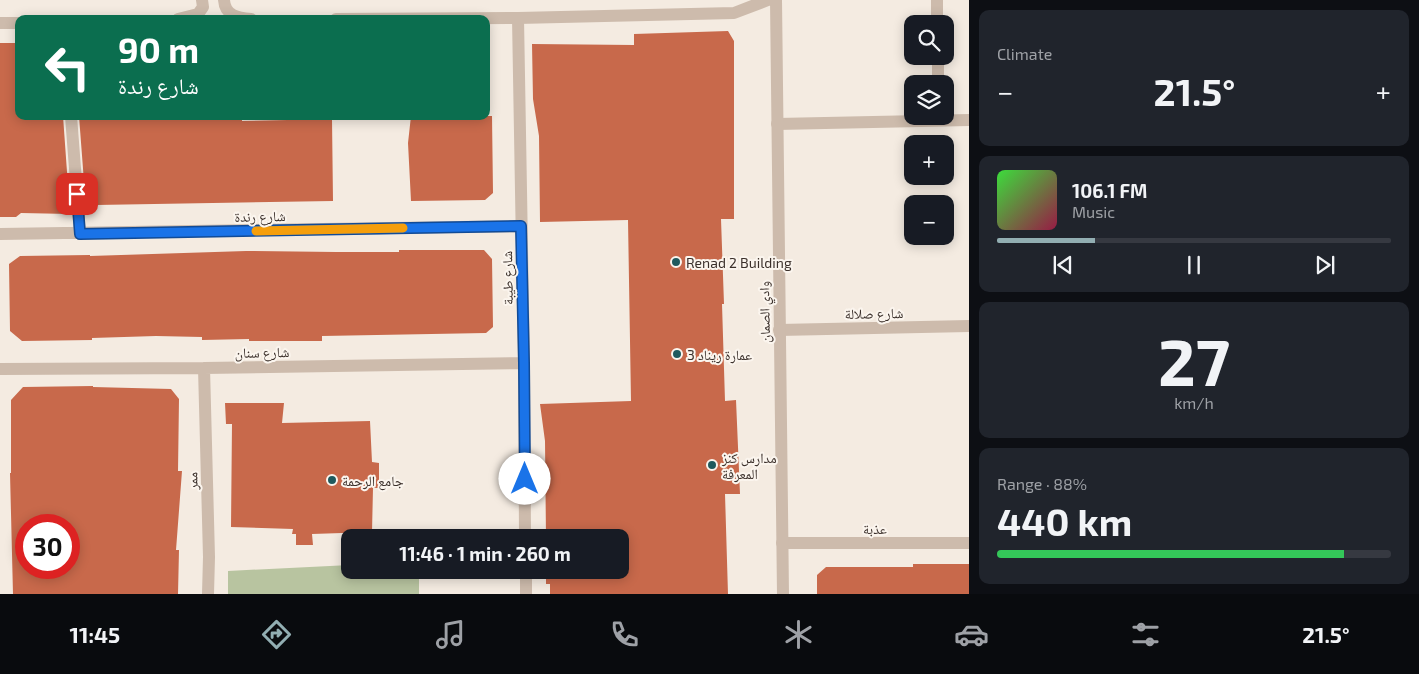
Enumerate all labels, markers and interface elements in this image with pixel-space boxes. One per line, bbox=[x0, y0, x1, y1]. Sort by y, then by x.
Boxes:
map controls bbox=[904, 15, 954, 245]
button: search bbox=[904, 15, 954, 65]
text: 90 m bbox=[118, 28, 199, 70]
icon: left bbox=[35, 35, 100, 100]
text: Climate bbox=[997, 44, 1052, 63]
text: 21.5° bbox=[1154, 68, 1235, 114]
text: شارع رندة bbox=[118, 72, 199, 98]
text: − bbox=[997, 74, 1013, 108]
text: + bbox=[1376, 74, 1391, 108]
button: layers bbox=[904, 75, 954, 125]
button: + bbox=[904, 135, 954, 185]
pin bbox=[56, 173, 98, 215]
text: 106.1 FM bbox=[1072, 179, 1148, 202]
icon: arrive bbox=[63, 180, 91, 208]
button: − bbox=[904, 195, 954, 245]
text: Music bbox=[1072, 202, 1115, 221]
street label: شارع رندة bbox=[234, 207, 286, 227]
street label: شارع طيبة bbox=[498, 251, 518, 305]
icon: previous bbox=[1049, 251, 1077, 279]
icon: pause bbox=[1180, 251, 1208, 279]
icon: next bbox=[1311, 251, 1339, 279]
place label: Renad 2 Building bbox=[686, 254, 792, 271]
marker: Renad 2 Building bbox=[670, 256, 682, 268]
street label: وادي الصمان bbox=[755, 281, 777, 343]
street label: شارع صلالة bbox=[845, 304, 903, 324]
text: 27 bbox=[1158, 321, 1230, 399]
street label: شارع سنان bbox=[234, 343, 290, 363]
place label: عمارة ريناد 3 bbox=[687, 346, 752, 364]
marker: عمارة ريناد 3 bbox=[671, 348, 683, 360]
text: km/h bbox=[1174, 393, 1214, 412]
place label: مدارس كنز المعرفة bbox=[721, 449, 777, 483]
position arrow bbox=[498, 452, 550, 504]
marker: مدارس كنز المعرفة bbox=[706, 459, 718, 471]
street label: ممر bbox=[183, 472, 202, 491]
place label: جامع الرحمة bbox=[342, 472, 404, 491]
marker: جامع الرحمة bbox=[326, 474, 338, 486]
text: Range · 88% bbox=[997, 474, 1087, 493]
text: 440 km bbox=[997, 498, 1132, 544]
speed limit sign: 30 bbox=[15, 514, 80, 579]
street label: عذبة bbox=[863, 520, 887, 537]
text: 11:46 · 1 min · 260 m bbox=[399, 542, 571, 565]
icon: directions bbox=[259, 617, 294, 652]
icon: music bbox=[433, 617, 468, 652]
icon: phone bbox=[607, 617, 642, 652]
icon: climate bbox=[781, 617, 816, 652]
icon: car bbox=[954, 617, 989, 652]
icon: filters bbox=[1128, 617, 1163, 652]
text: 11:45 bbox=[69, 621, 120, 647]
text: 21.5° bbox=[1302, 621, 1350, 647]

